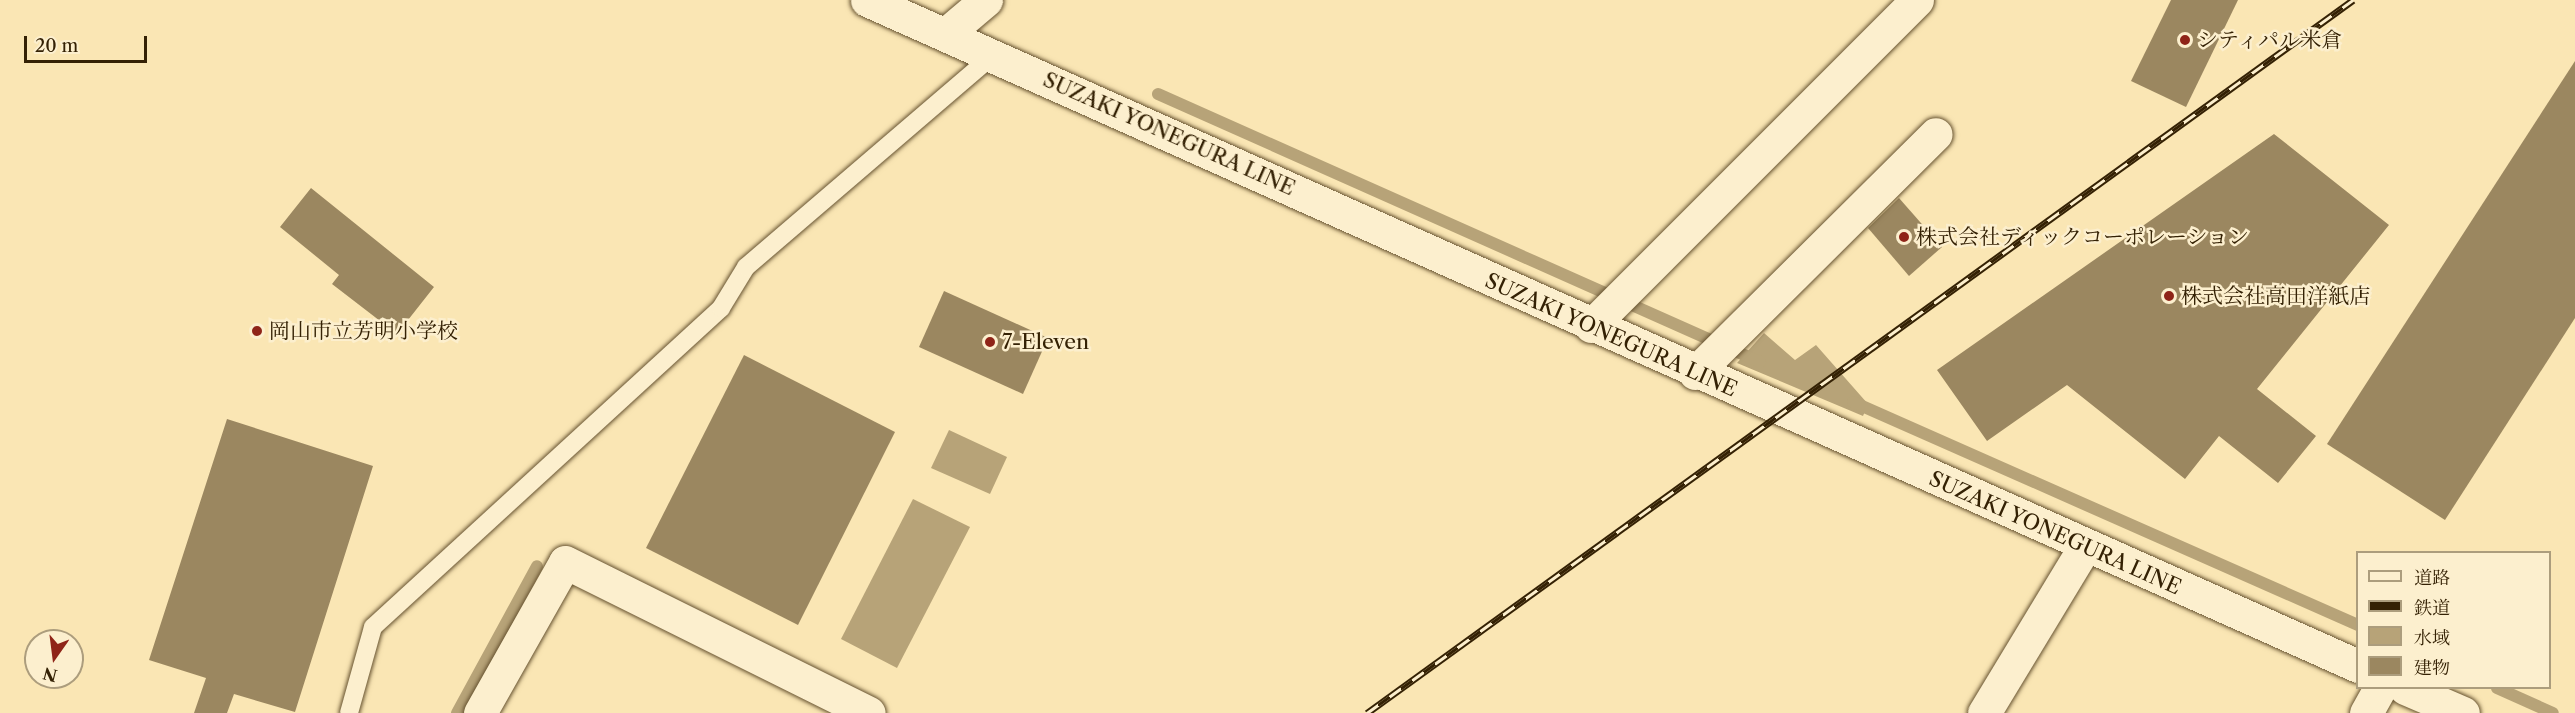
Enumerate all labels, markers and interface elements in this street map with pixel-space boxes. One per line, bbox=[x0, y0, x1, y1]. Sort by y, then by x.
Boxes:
scale bar bbox=[27, 24, 150, 62]
place label: シティパル米倉 bbox=[2197, 27, 2344, 53]
marker: シティパル米倉 bbox=[2178, 33, 2192, 47]
text: 20 m bbox=[35, 35, 78, 57]
street label: SUZAKI YONEGURA LINE bbox=[1038, 67, 1300, 201]
place label: 株式会社ディックコーポレーション bbox=[1916, 224, 2252, 250]
marker: 株式会社ディックコーポレーション bbox=[1897, 230, 1911, 244]
street label: SUZAKI YONEGURA LINE bbox=[1480, 268, 1742, 402]
place label: 株式会社高田洋紙店 bbox=[2181, 283, 2370, 309]
marker: 株式会社高田洋紙店 bbox=[2162, 289, 2176, 303]
place label: 岡山市立芳明小学校 bbox=[269, 318, 458, 344]
marker: 岡山市立芳明小学校 bbox=[250, 324, 264, 338]
place label: 7-Eleven bbox=[1002, 329, 1089, 355]
marker: 7-Eleven bbox=[983, 335, 997, 349]
street label: SUZAKI YONEGURA LINE bbox=[1924, 466, 2186, 600]
legend bbox=[2356, 551, 2551, 689]
text: 道路 bbox=[2414, 567, 2450, 589]
text: 鉄道 bbox=[2414, 597, 2450, 619]
text: 水域 bbox=[2414, 627, 2450, 649]
north arrow bbox=[24, 629, 84, 689]
text: 建物 bbox=[2414, 657, 2450, 679]
text: N bbox=[41, 663, 59, 686]

